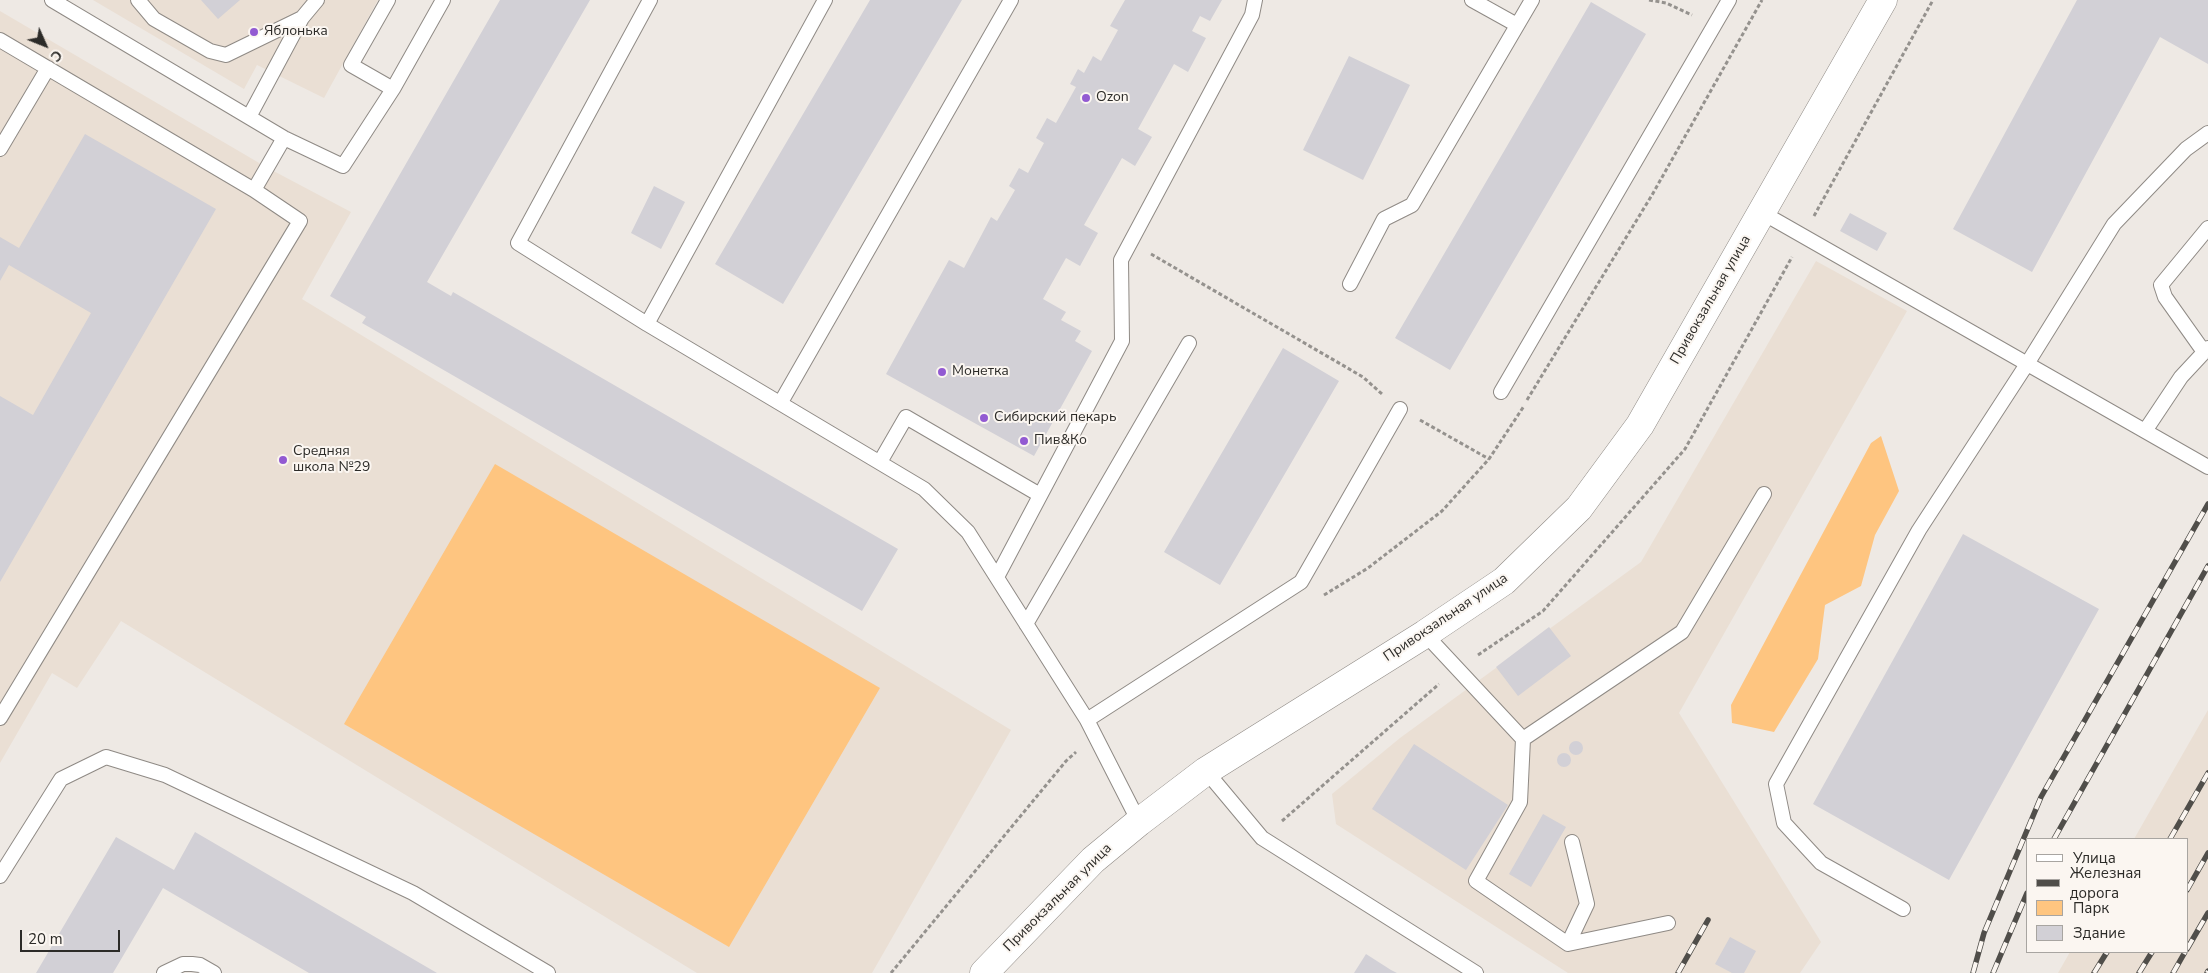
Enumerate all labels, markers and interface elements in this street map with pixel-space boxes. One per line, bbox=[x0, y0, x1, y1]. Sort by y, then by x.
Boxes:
north arrow bbox=[20, 20, 70, 70]
place label: Яблонька bbox=[264, 24, 328, 40]
marker: Яблонька bbox=[248, 26, 260, 38]
text: С bbox=[46, 46, 66, 66]
place label: Ozon bbox=[1096, 90, 1129, 106]
marker: Ozon bbox=[1080, 92, 1092, 104]
street label: Привокзальная улица bbox=[1667, 233, 1755, 367]
place label: Монетка bbox=[952, 364, 1009, 380]
marker: Монетка bbox=[936, 366, 948, 378]
place label: Сибирский пекарь bbox=[994, 410, 1116, 426]
marker: Сибирский пекарь bbox=[978, 412, 990, 424]
place label: Пив&Ко bbox=[1034, 433, 1087, 449]
marker: Пив&Ко bbox=[1018, 435, 1030, 447]
place label: Средняя школа №29 bbox=[293, 444, 370, 477]
marker: Средняя школа №29 bbox=[277, 454, 289, 466]
street label: Привокзальная улица bbox=[1381, 570, 1511, 666]
legend bbox=[2026, 838, 2188, 953]
street label: Привокзальная улица bbox=[1000, 840, 1116, 956]
text: Улица bbox=[2073, 848, 2116, 868]
text: Железная дорога bbox=[2070, 863, 2141, 903]
text: Парк bbox=[2073, 898, 2109, 918]
scale bar bbox=[22, 920, 122, 952]
text: Здание bbox=[2073, 923, 2125, 943]
text: 20 m bbox=[28, 929, 63, 949]

